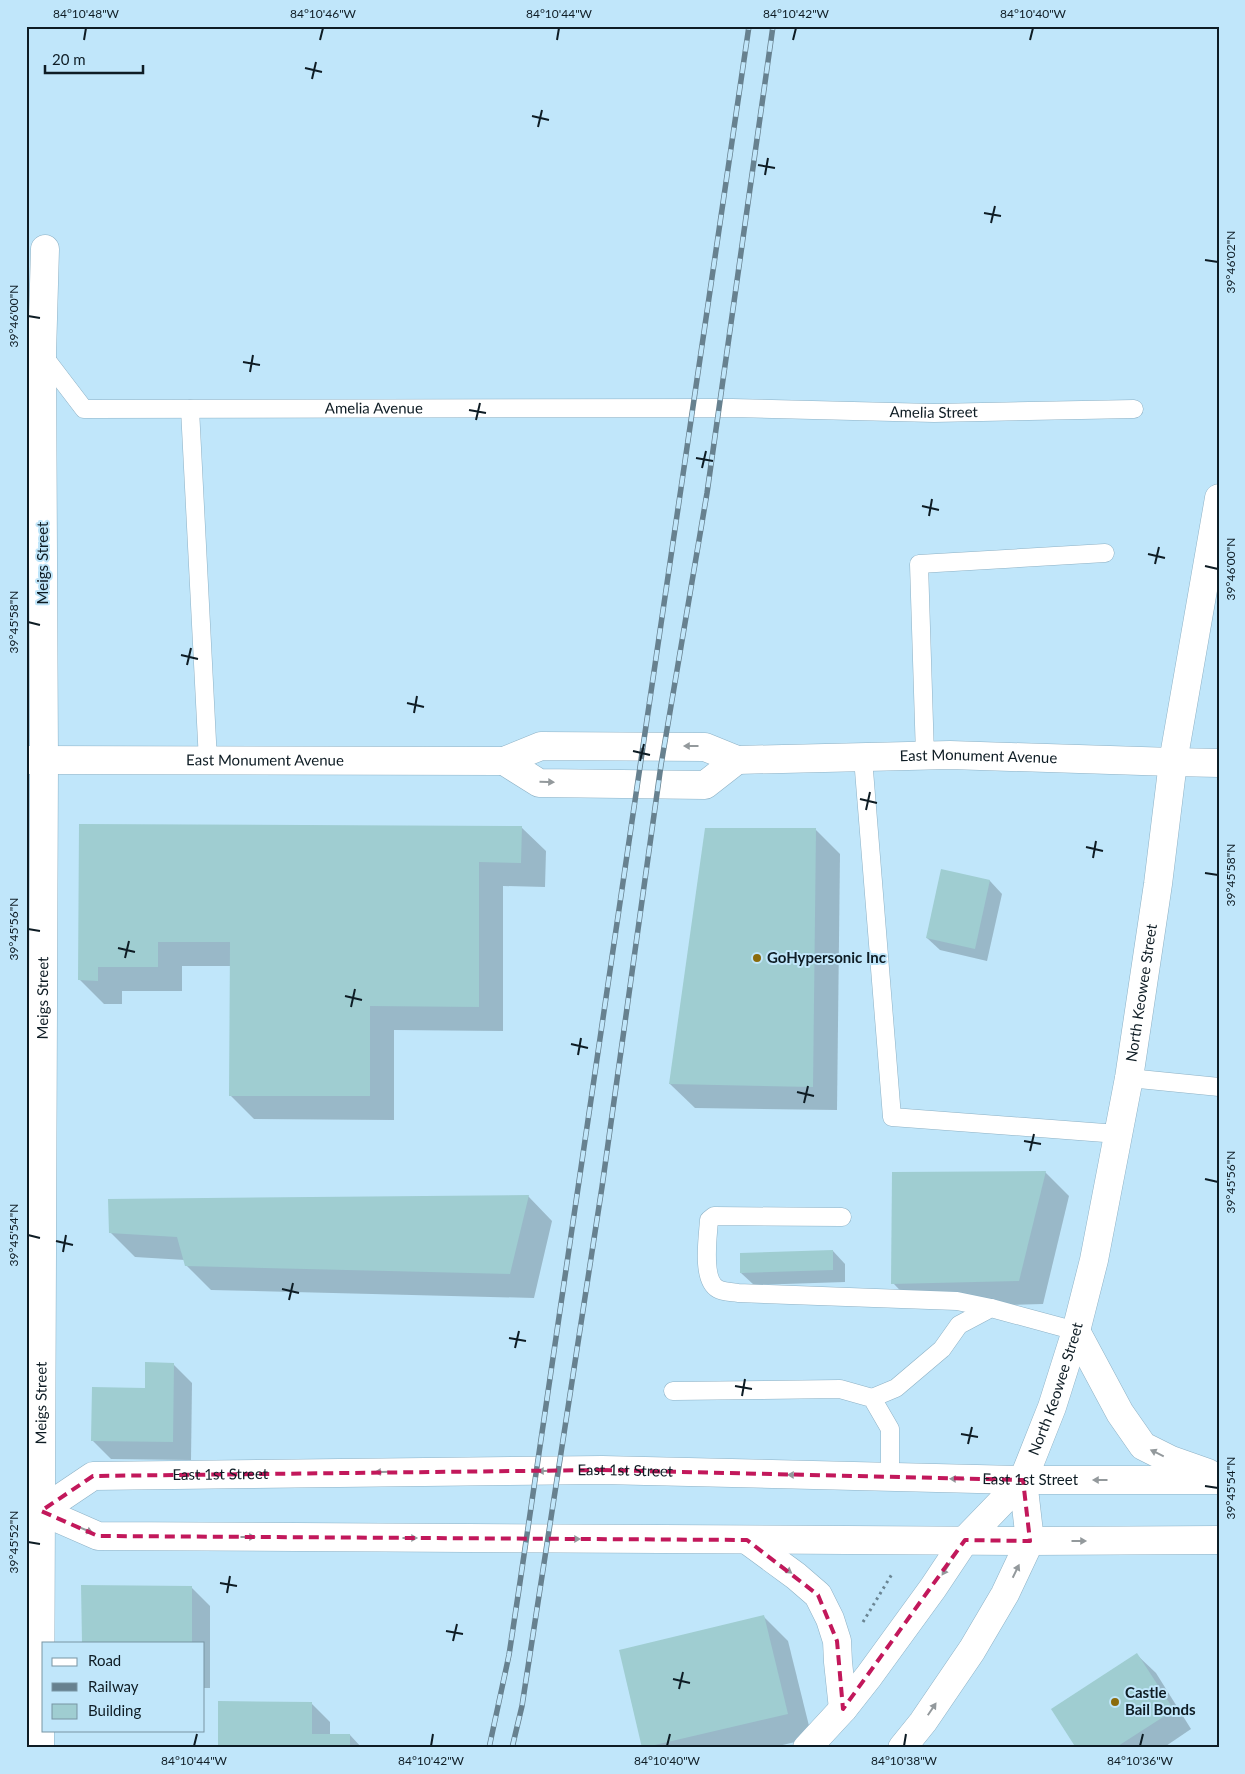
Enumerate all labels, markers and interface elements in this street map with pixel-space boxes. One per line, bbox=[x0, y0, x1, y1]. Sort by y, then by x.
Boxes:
text: 84°10'48"W bbox=[53, 6, 120, 21]
text: 84°10'46"W bbox=[290, 6, 357, 21]
text: 84°10'44"W bbox=[526, 6, 593, 21]
text: 84°10'42"W bbox=[763, 6, 830, 21]
text: 84°10'40"W bbox=[1000, 6, 1067, 21]
scale bar bbox=[45, 42, 142, 74]
text: 20 m bbox=[52, 50, 86, 68]
text: 39°46'02"N bbox=[1223, 231, 1238, 293]
text: 39°46'00"N bbox=[6, 285, 21, 347]
street label: Amelia Avenue bbox=[325, 398, 423, 417]
street label: Amelia Street bbox=[889, 402, 979, 421]
street label: Meigs Street bbox=[33, 521, 51, 604]
text: 39°46'00"N bbox=[1223, 538, 1238, 600]
text: 39°45'58"N bbox=[6, 591, 21, 653]
one-way arrow bbox=[683, 742, 699, 750]
street label: East Monument Avenue bbox=[899, 745, 1058, 766]
street label: East Monument Avenue bbox=[186, 750, 344, 769]
one-way arrow bbox=[540, 779, 556, 787]
text: 39°45'58"N bbox=[1223, 844, 1238, 906]
text: 39°45'56"N bbox=[6, 898, 21, 960]
street label: North Keowee Street bbox=[1122, 922, 1160, 1063]
place label: GoHypersonic Inc bbox=[767, 948, 886, 966]
marker: GoHypersonic Inc bbox=[751, 952, 763, 964]
street label: Meigs Street bbox=[33, 956, 51, 1040]
text: 39°45'56"N bbox=[1223, 1151, 1238, 1213]
text: 39°45'54"N bbox=[6, 1204, 21, 1266]
street label: North Keowee Street bbox=[1024, 1320, 1086, 1458]
street label: Meigs Street bbox=[31, 1361, 50, 1445]
one-way arrow bbox=[1150, 1449, 1164, 1457]
text: 39°45'54"N bbox=[1223, 1457, 1238, 1519]
street label: East 1st Street bbox=[577, 1460, 674, 1480]
street label: East 1st Street bbox=[172, 1464, 269, 1483]
one-way arrow bbox=[537, 1467, 553, 1475]
one-way arrow bbox=[374, 1468, 390, 1476]
street label: East 1st Street bbox=[982, 1469, 1079, 1488]
one-way arrow bbox=[786, 1471, 802, 1479]
one-way arrow bbox=[949, 1474, 965, 1482]
one-way arrow bbox=[1092, 1476, 1108, 1484]
text: 39°45'52"N bbox=[6, 1511, 21, 1573]
one-way arrow bbox=[79, 1527, 93, 1535]
one-way arrow bbox=[240, 1533, 256, 1541]
one-way arrow bbox=[402, 1534, 418, 1542]
one-way arrow bbox=[565, 1535, 581, 1543]
one-way arrow bbox=[1071, 1537, 1087, 1545]
one-way arrow bbox=[941, 1563, 950, 1576]
one-way arrow bbox=[779, 1564, 793, 1574]
one-way arrow bbox=[1012, 1564, 1020, 1578]
legend bbox=[42, 1642, 205, 1732]
text: Road bbox=[88, 1651, 121, 1669]
text: Railway bbox=[88, 1677, 139, 1695]
place label: Castle Bail Bonds bbox=[1125, 1683, 1196, 1718]
marker: Castle Bail Bonds bbox=[1109, 1696, 1121, 1708]
text: Building bbox=[88, 1701, 141, 1719]
one-way arrow bbox=[927, 1703, 937, 1716]
text: 84°10'44"W bbox=[161, 1753, 228, 1768]
text: 84°10'42"W bbox=[398, 1753, 465, 1768]
text: 84°10'40"W bbox=[634, 1753, 701, 1768]
text: 84°10'38"W bbox=[871, 1753, 938, 1768]
text: 84°10'36"W bbox=[1107, 1753, 1174, 1768]

